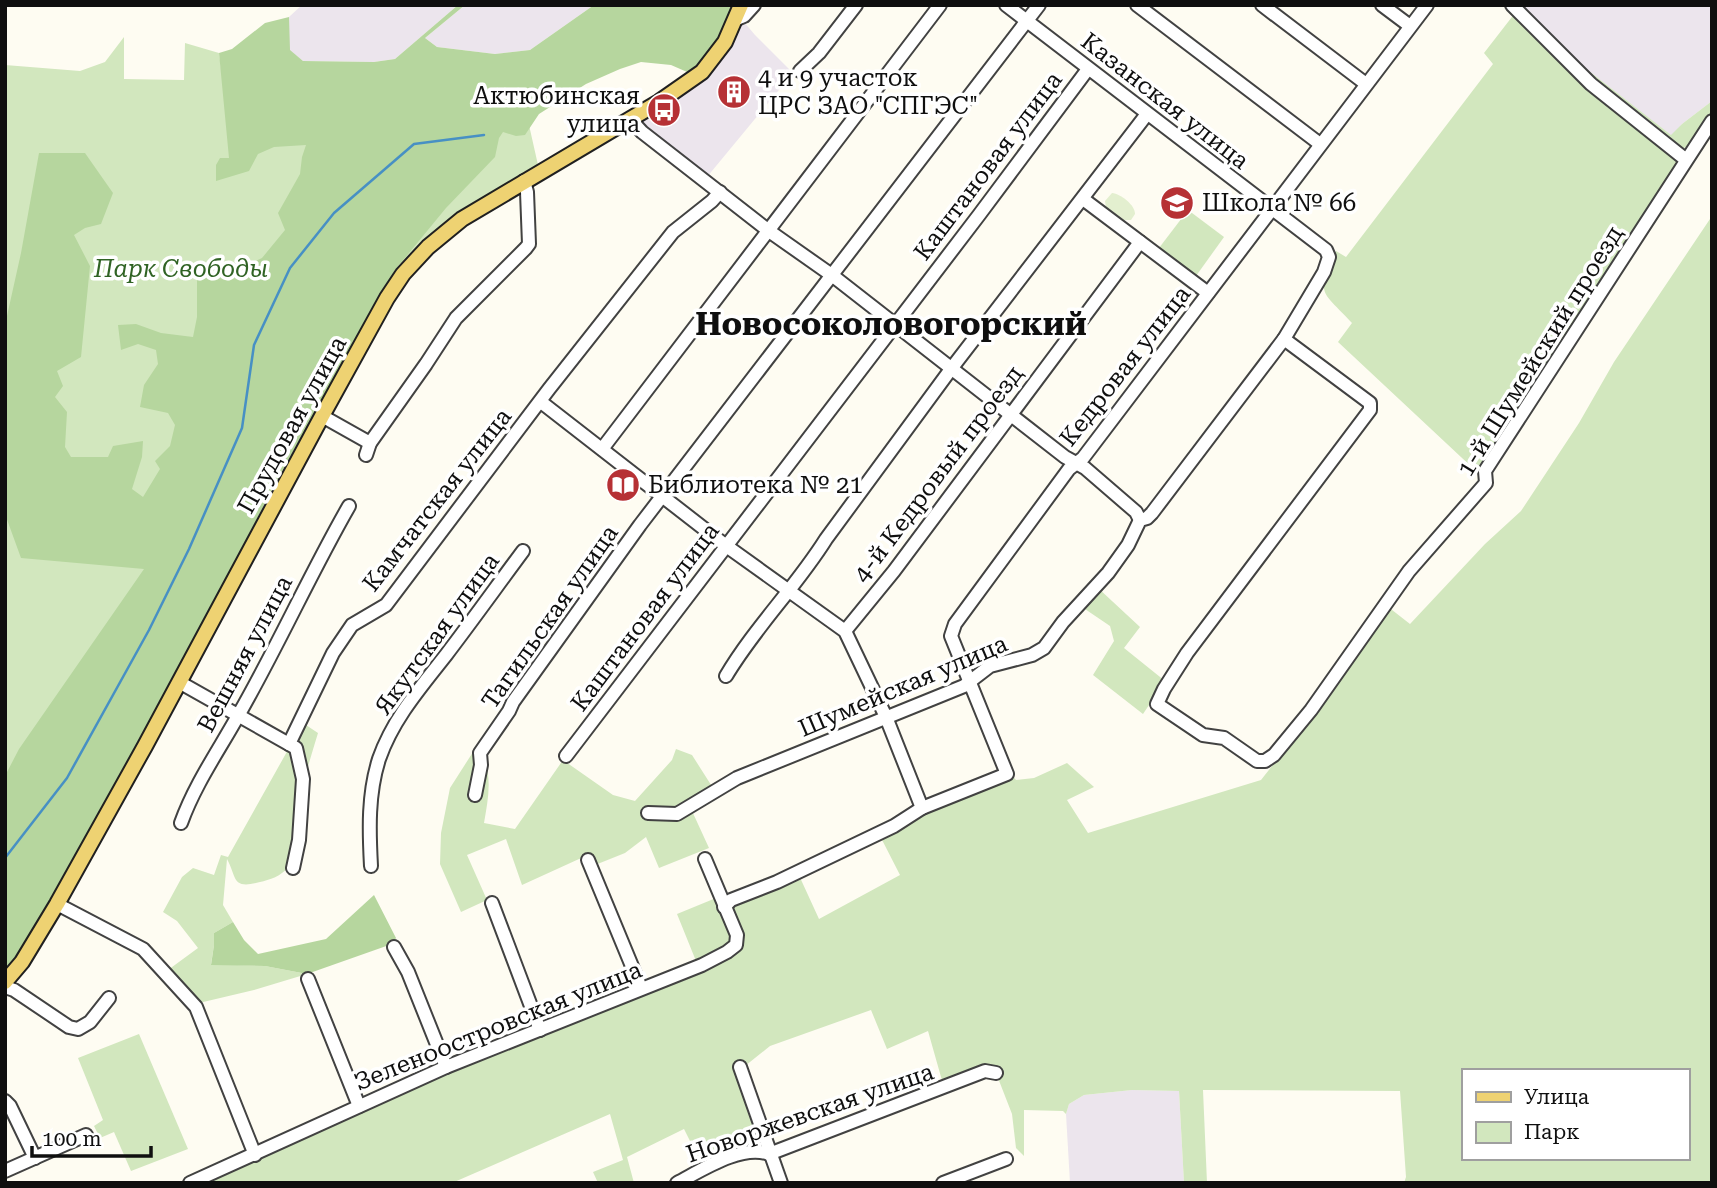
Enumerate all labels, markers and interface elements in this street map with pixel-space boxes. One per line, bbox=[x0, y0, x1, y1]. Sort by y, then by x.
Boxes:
street label: Казанская улица bbox=[1076, 27, 1254, 175]
place label: 4 и 9 участок ЦРС ЗАО "СПГЭС" bbox=[758, 64, 978, 120]
street label: Каштановая улица bbox=[908, 66, 1068, 266]
building icon: 4 и 9 участок ЦРС ЗАО "СПГЭС" bbox=[715, 73, 753, 111]
place label: Актюбинская улица bbox=[473, 82, 640, 138]
bus stop icon: Актюбинская улица bbox=[645, 91, 683, 129]
school or university icon: Школа № 66 bbox=[1158, 184, 1196, 222]
place label: Школа № 66 bbox=[1202, 189, 1356, 217]
street label: 1-й Шумейский проезд bbox=[1451, 221, 1629, 481]
park label: Парк Свободы bbox=[93, 255, 268, 283]
street label: Кедровая улица bbox=[1054, 280, 1196, 452]
district label: Новосоколовогорский bbox=[695, 305, 1087, 343]
street label: Прудовая улица bbox=[232, 332, 352, 518]
street label: 4-й Кедровый проезд bbox=[847, 360, 1029, 588]
street label: Камчатская улица bbox=[357, 403, 517, 597]
library icon: Библиотека № 21 bbox=[604, 466, 642, 504]
place label: Библиотека № 21 bbox=[648, 471, 863, 499]
street label: Каштановая улица bbox=[565, 517, 725, 717]
street label: Тагильская улица bbox=[476, 520, 624, 714]
street label: Якутская улица bbox=[369, 548, 505, 720]
street label: Вешняя улица bbox=[192, 571, 298, 737]
street label: Шумейская улица bbox=[794, 629, 1012, 743]
street label: Зеленоостровская улица bbox=[350, 955, 646, 1097]
street label: Новоржевская улица bbox=[683, 1057, 937, 1169]
legend bbox=[1462, 1069, 1689, 1160]
text: Улица bbox=[1524, 1085, 1590, 1109]
scale bar bbox=[32, 1114, 150, 1158]
text: Парк bbox=[1524, 1120, 1580, 1144]
text: 100 m bbox=[42, 1127, 102, 1151]

